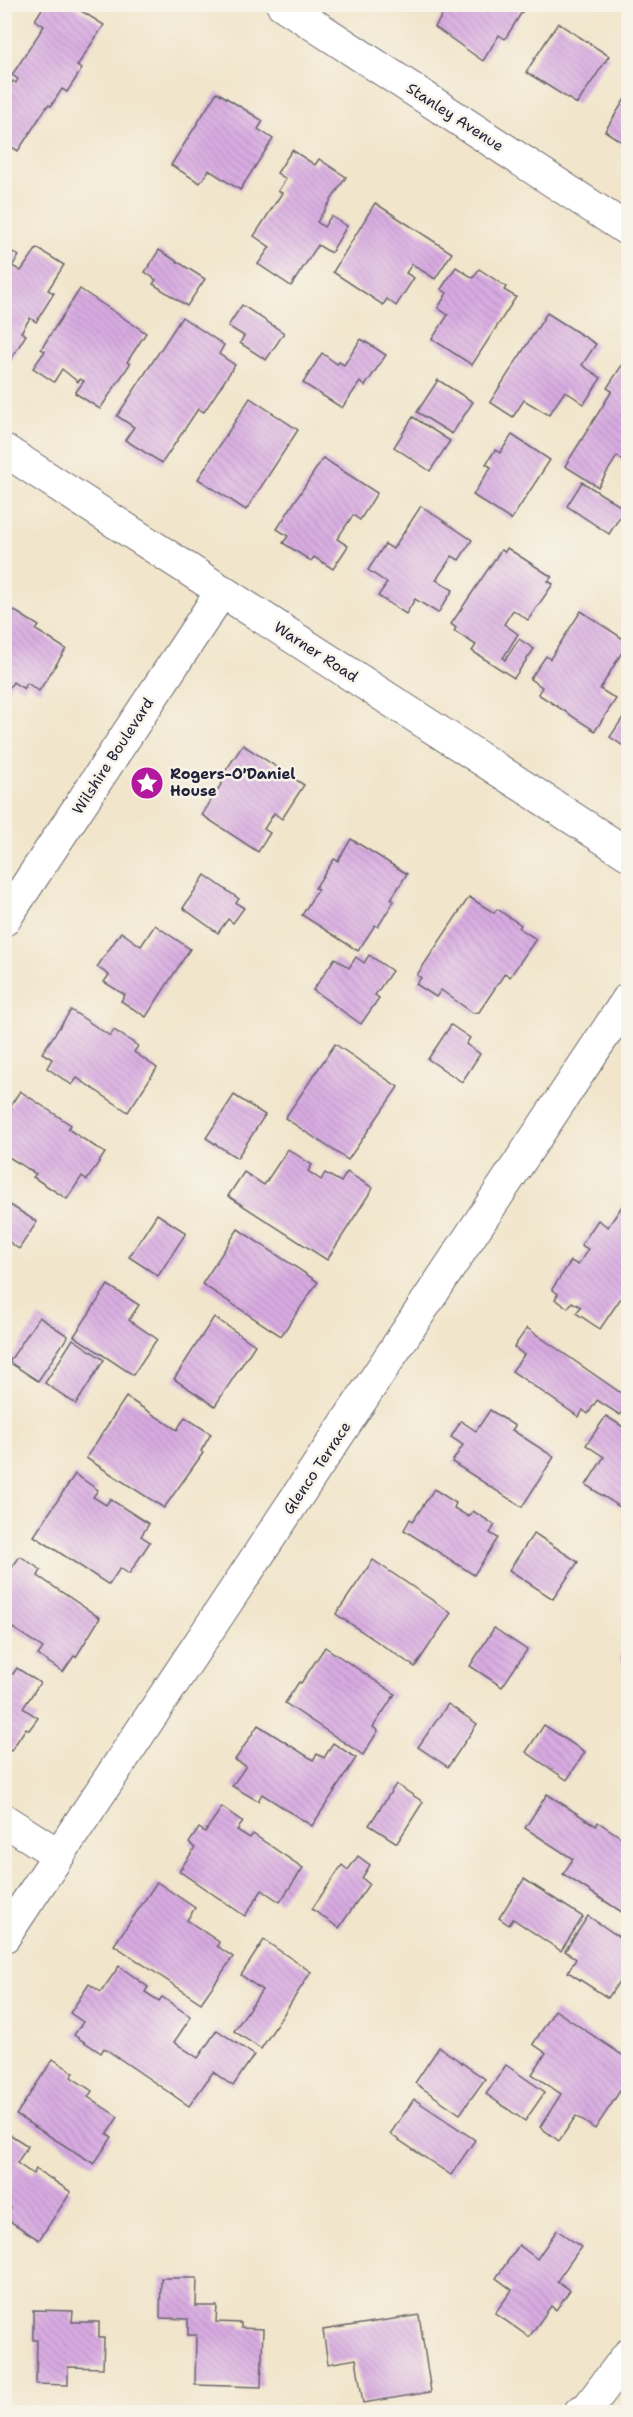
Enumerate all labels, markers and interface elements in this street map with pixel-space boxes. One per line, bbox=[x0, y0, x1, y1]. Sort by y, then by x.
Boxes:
street label: Stanley Avenue bbox=[402, 78, 508, 156]
street label: Warner Road bbox=[270, 617, 362, 687]
street label: Wilshire Boulevard bbox=[68, 693, 158, 818]
place label: Rogers-O'Daniel House bbox=[170, 764, 296, 801]
place icon: Rogers-O'Daniel House bbox=[129, 765, 165, 801]
street label: Glenco Terrace bbox=[279, 1418, 355, 1518]

